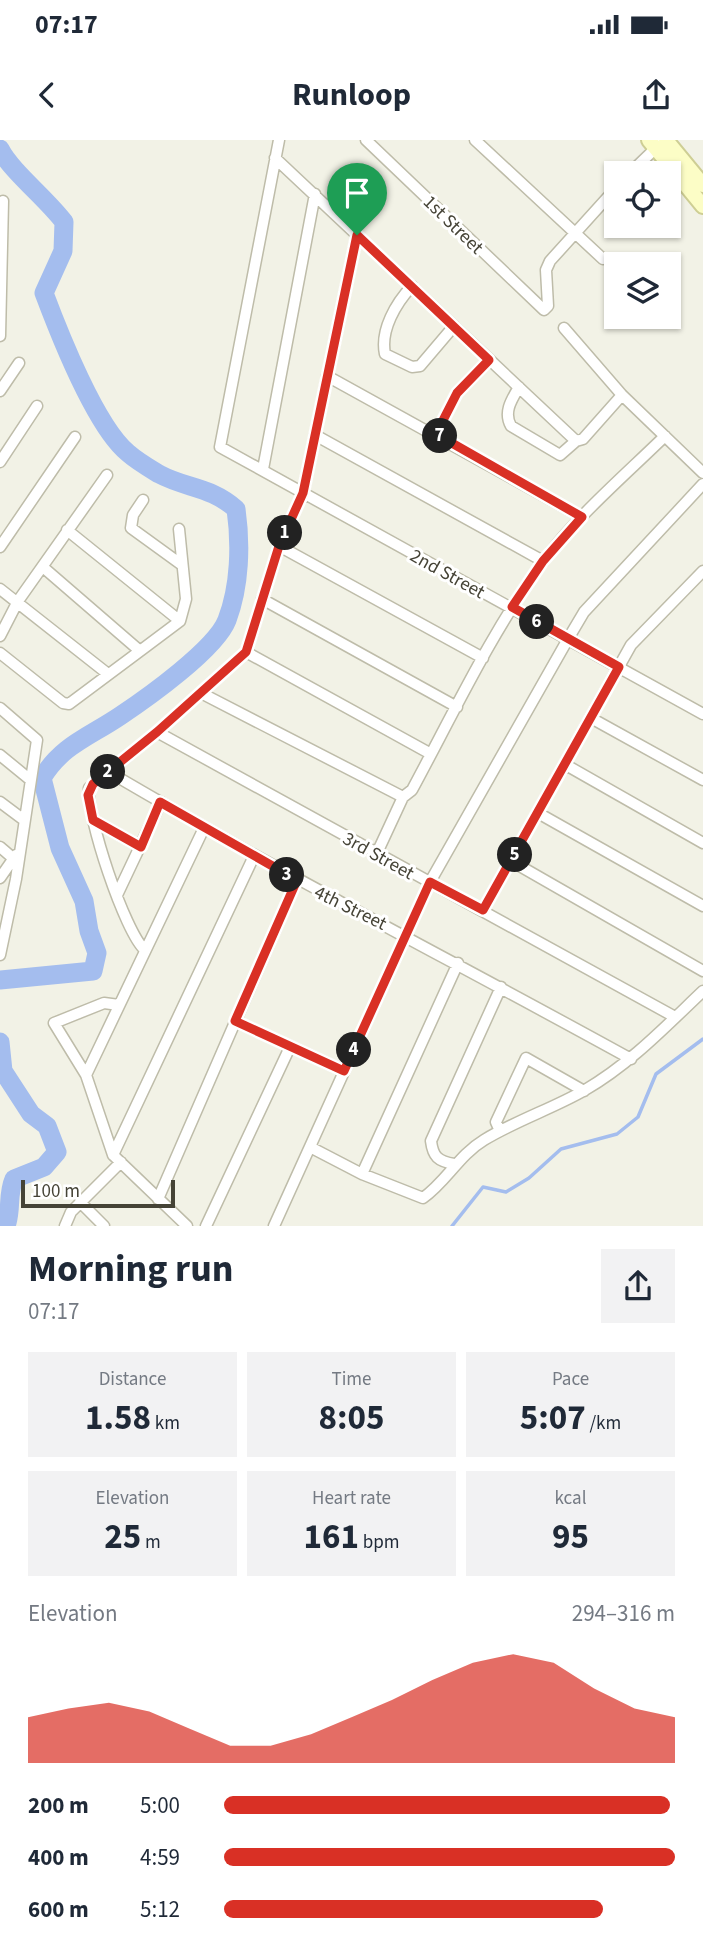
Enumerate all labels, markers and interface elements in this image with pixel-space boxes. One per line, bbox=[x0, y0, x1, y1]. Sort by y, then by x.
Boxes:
text: 07:17 bbox=[35, 6, 98, 43]
text: Runloop bbox=[292, 72, 411, 118]
icon: back bbox=[28, 76, 66, 114]
icon: share bbox=[637, 76, 675, 114]
map controls bbox=[604, 161, 681, 329]
button: locate bbox=[604, 161, 681, 238]
pin bbox=[327, 163, 387, 235]
icon: arrive bbox=[338, 174, 376, 212]
street label: 1st Street bbox=[417, 189, 490, 261]
button: layers bbox=[604, 252, 681, 329]
pin: 7 bbox=[422, 418, 458, 454]
text: 7 bbox=[434, 422, 445, 449]
pin: 1 bbox=[268, 516, 302, 550]
text: 1 bbox=[279, 519, 290, 546]
street label: 2nd Street bbox=[405, 543, 490, 606]
pin: 6 bbox=[520, 604, 554, 640]
text: 6 bbox=[531, 608, 542, 635]
pin: 2 bbox=[90, 754, 126, 790]
text: 2 bbox=[102, 758, 113, 785]
street label: 3rd Street bbox=[338, 826, 419, 887]
pin: 5 bbox=[498, 838, 532, 872]
text: 5 bbox=[509, 841, 520, 868]
pin: 3 bbox=[270, 858, 304, 892]
text: 3 bbox=[281, 861, 292, 888]
street label: 4th Street bbox=[310, 879, 392, 938]
pin: 4 bbox=[336, 1032, 372, 1068]
text: 4 bbox=[348, 1036, 359, 1063]
scale bar bbox=[21, 1176, 175, 1208]
text: 100 m bbox=[32, 1178, 80, 1205]
text: Morning run bbox=[28, 1242, 233, 1296]
button: share bbox=[601, 1249, 675, 1323]
text: 07:17 bbox=[28, 1295, 79, 1328]
text: Distance bbox=[99, 1366, 166, 1393]
text: Time bbox=[331, 1366, 372, 1393]
text: Pace bbox=[552, 1366, 589, 1393]
text: 1.58 bbox=[85, 1393, 151, 1443]
text: 8:05 bbox=[319, 1393, 384, 1443]
text: 5:07 bbox=[520, 1393, 586, 1443]
text: km bbox=[151, 1410, 180, 1437]
text: /km bbox=[586, 1410, 621, 1437]
text: Elevation bbox=[96, 1485, 169, 1512]
text: Heart rate bbox=[312, 1485, 391, 1512]
text: kcal bbox=[555, 1485, 586, 1512]
text: 25 bbox=[104, 1512, 141, 1562]
text: 161 bbox=[303, 1512, 359, 1562]
text: 95 bbox=[552, 1512, 589, 1562]
text: m bbox=[141, 1529, 161, 1556]
text: bpm bbox=[359, 1529, 400, 1556]
text: Elevation bbox=[28, 1597, 118, 1630]
text: 294–316 m bbox=[572, 1597, 675, 1630]
text: 200 m bbox=[28, 1789, 89, 1822]
text: 5:00 bbox=[140, 1789, 180, 1822]
text: 400 m bbox=[28, 1841, 89, 1874]
text: 4:59 bbox=[140, 1841, 180, 1874]
text: 600 m bbox=[28, 1893, 89, 1926]
text: 5:12 bbox=[140, 1893, 180, 1926]

